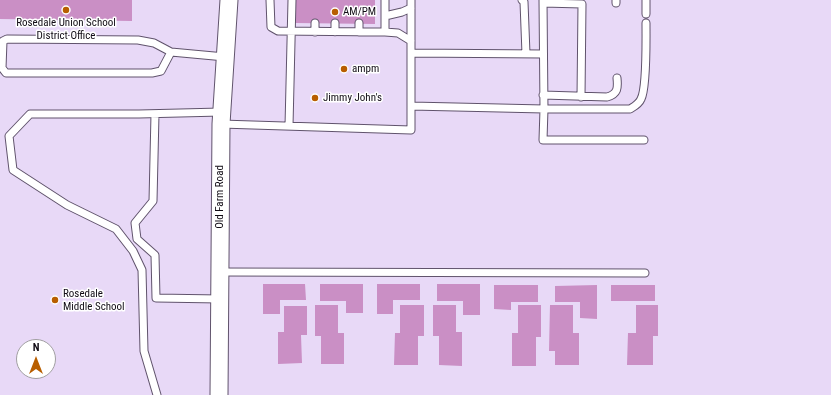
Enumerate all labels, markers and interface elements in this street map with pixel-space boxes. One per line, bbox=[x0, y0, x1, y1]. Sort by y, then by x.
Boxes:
marker: Rosedale Union School District Office bbox=[61, 5, 71, 15]
place label: AM/PM bbox=[343, 5, 376, 19]
marker: AM/PM bbox=[330, 7, 340, 17]
place label: Rosedale Union School District Office bbox=[16, 16, 116, 42]
place label: ampm bbox=[352, 62, 379, 76]
marker: ampm bbox=[339, 64, 349, 74]
place label: Jimmy John's bbox=[323, 91, 382, 105]
marker: Jimmy John's bbox=[310, 93, 320, 103]
street label: Old Farm Road bbox=[213, 165, 227, 229]
place label: Rosedale Middle School bbox=[63, 287, 125, 313]
marker: Rosedale Middle School bbox=[50, 295, 60, 305]
north arrow bbox=[16, 339, 56, 379]
text: N bbox=[33, 341, 39, 354]

